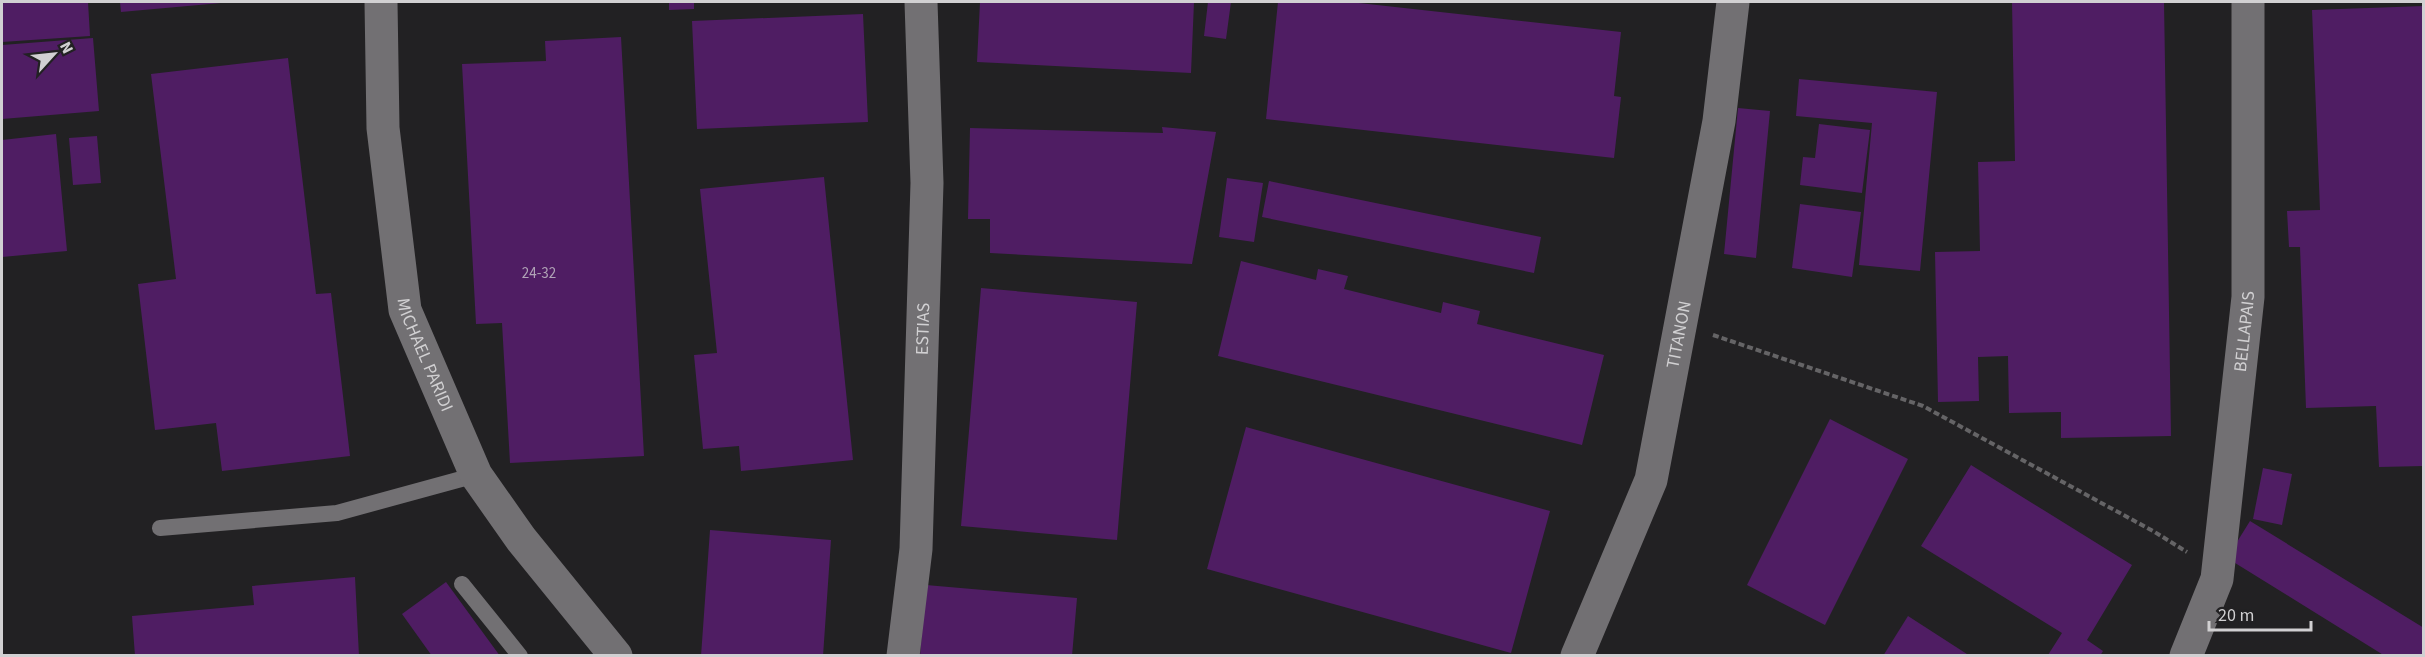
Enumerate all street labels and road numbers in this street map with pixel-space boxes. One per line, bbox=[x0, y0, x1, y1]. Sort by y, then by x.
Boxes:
street label: BELLAPAIS bbox=[2227, 291, 2261, 373]
street label: MICHAEL PARIDI bbox=[391, 297, 460, 415]
street label: TITANON bbox=[1660, 299, 1697, 370]
street label: ESTIAS bbox=[909, 302, 936, 356]

